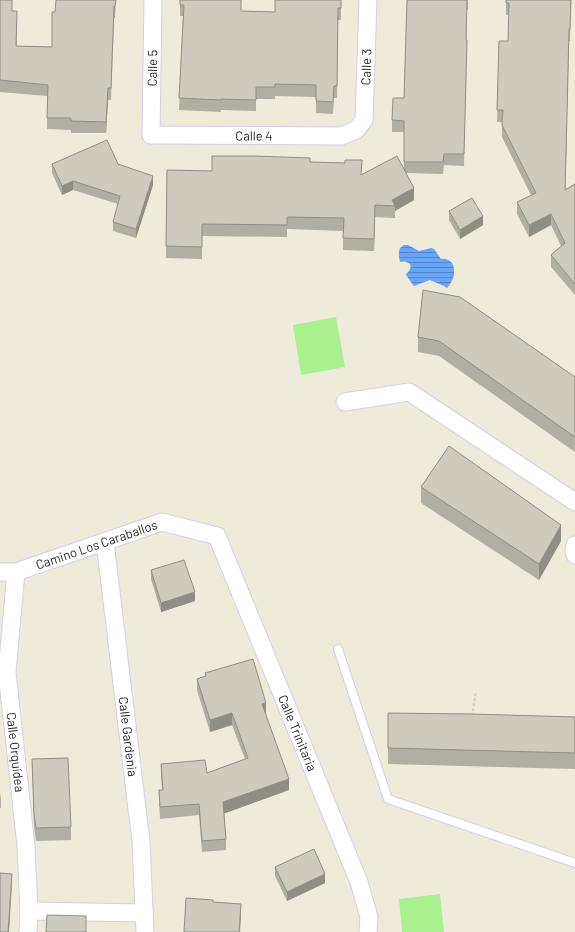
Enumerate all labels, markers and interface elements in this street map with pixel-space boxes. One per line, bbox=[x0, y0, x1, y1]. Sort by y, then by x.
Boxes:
street label: Calle 3 bbox=[357, 48, 374, 86]
street label: Calle 5 bbox=[144, 49, 160, 86]
street label: Calle 4 bbox=[235, 127, 273, 144]
street label: Camino Los Caraballos bbox=[34, 516, 159, 573]
street label: Calle Trinitaria bbox=[275, 692, 321, 774]
street label: Calle Gardenia bbox=[116, 696, 141, 777]
street label: Calle Orquídea bbox=[3, 711, 28, 793]

